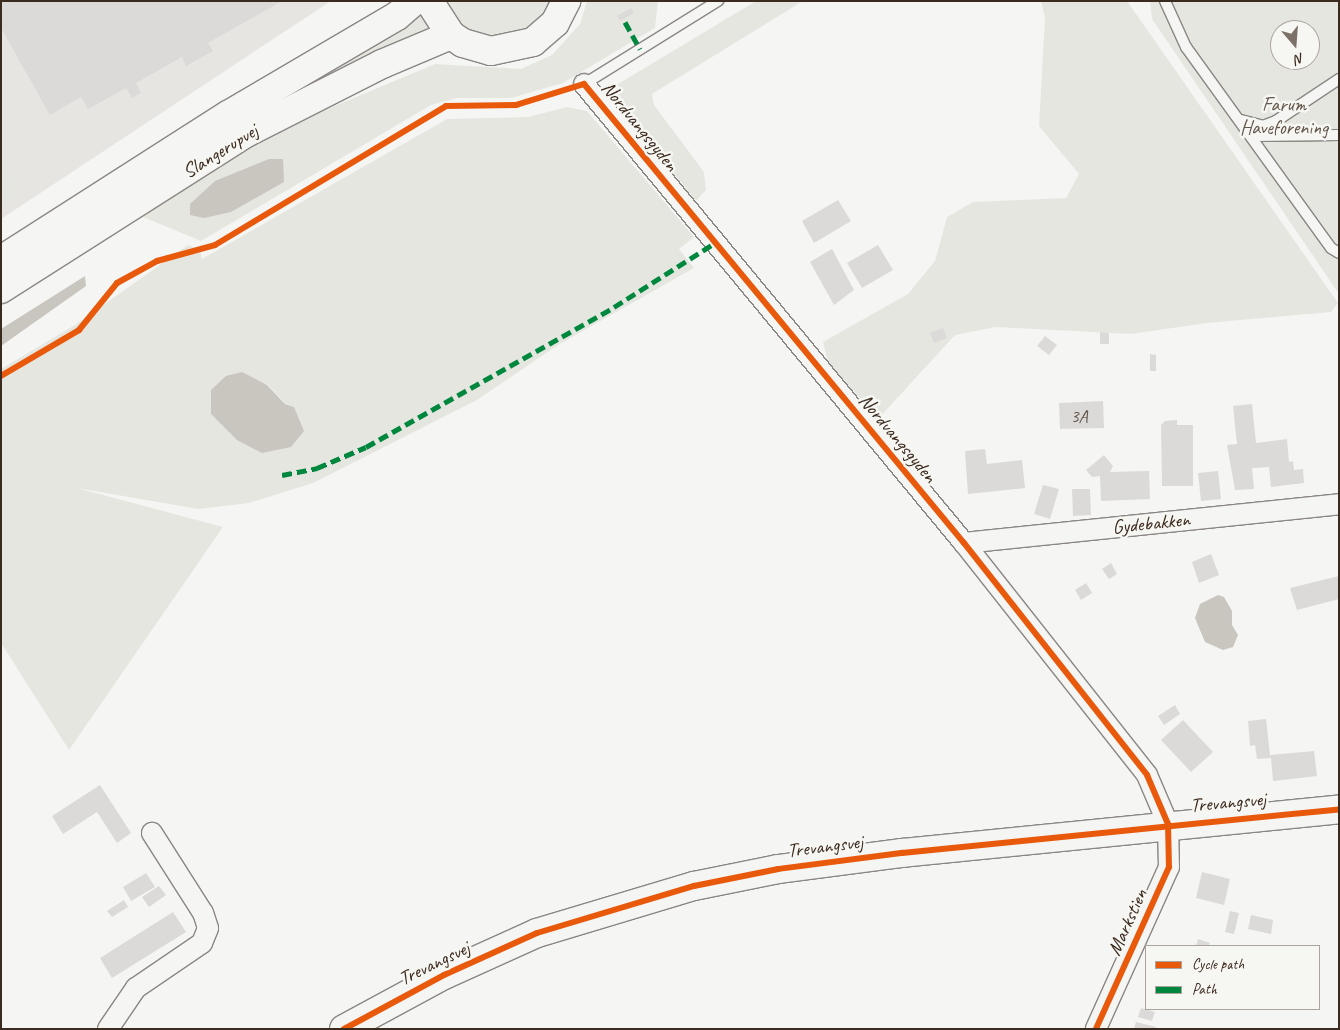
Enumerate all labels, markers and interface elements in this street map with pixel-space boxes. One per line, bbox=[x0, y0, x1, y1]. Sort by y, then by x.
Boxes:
north arrow bbox=[1270, 20, 1320, 70]
text: N bbox=[1293, 49, 1306, 68]
street label: Nordvangsgyden bbox=[596, 76, 684, 176]
park label: Farum Haveforening bbox=[1240, 92, 1328, 139]
street label: Slangerupvej bbox=[178, 119, 262, 183]
street label: Nordvangsgyden bbox=[854, 389, 942, 487]
house number: 3A bbox=[1070, 405, 1088, 427]
street label: Gydebakken bbox=[1111, 507, 1191, 539]
street label: Trevangsvej bbox=[1189, 787, 1267, 817]
street label: Trevangsvej bbox=[786, 829, 864, 863]
street label: Markstien bbox=[1102, 885, 1152, 959]
street label: Trevangsvej bbox=[395, 936, 473, 990]
legend bbox=[1145, 945, 1320, 1010]
text: Cycle path bbox=[1192, 955, 1244, 974]
text: Path bbox=[1192, 980, 1217, 999]

